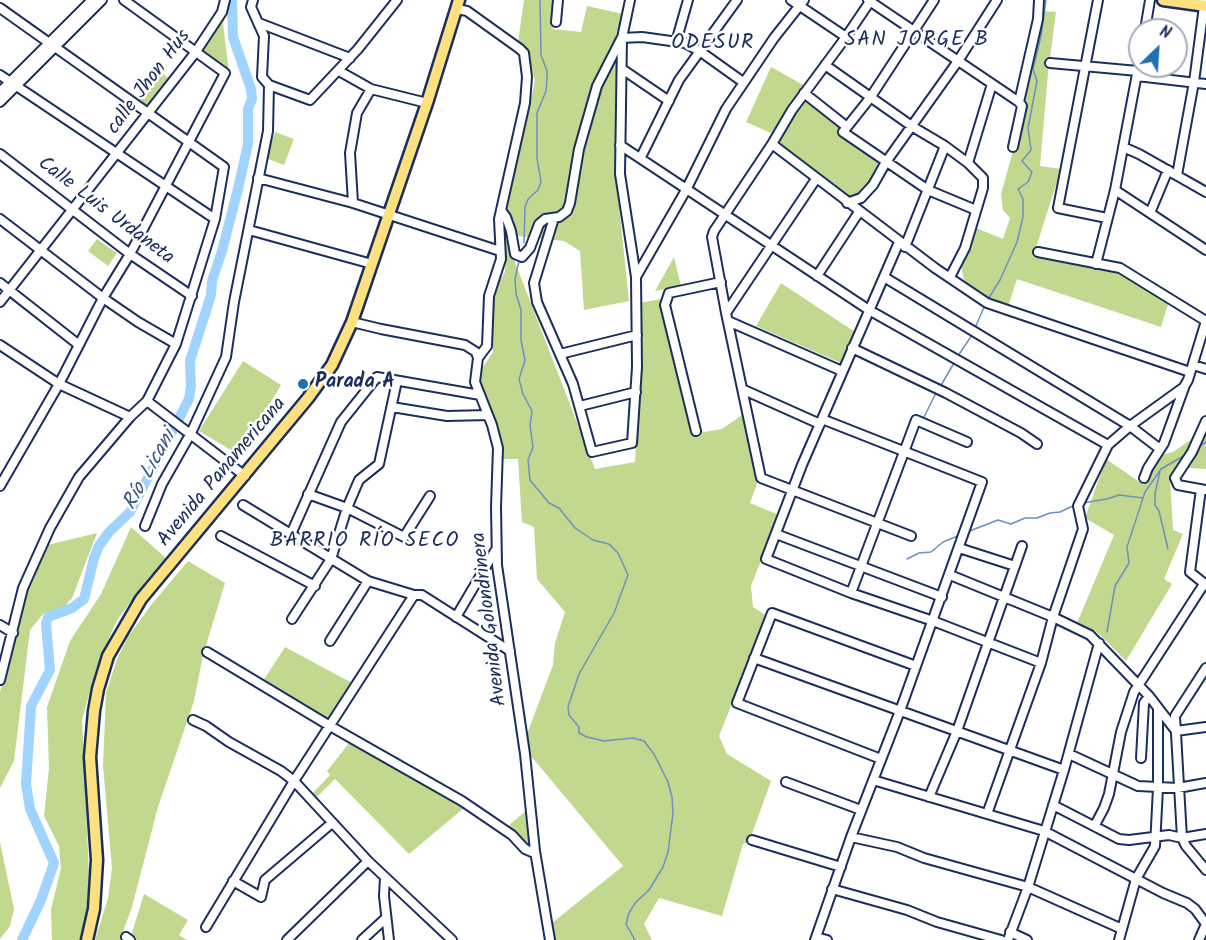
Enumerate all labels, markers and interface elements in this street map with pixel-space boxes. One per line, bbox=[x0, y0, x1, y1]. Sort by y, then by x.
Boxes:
north arrow bbox=[1128, 18, 1188, 78]
text: N bbox=[1155, 20, 1175, 47]
street label: calle Jhon Hus bbox=[103, 26, 197, 140]
district label: SAN JORGE B bbox=[845, 28, 989, 54]
district label: ODESUR bbox=[671, 31, 755, 57]
street label: Calle Luis Urdaneta bbox=[32, 153, 178, 271]
place label: Parada A bbox=[315, 372, 395, 396]
marker: Parada A bbox=[296, 377, 310, 391]
street label: Avenida Panamericana bbox=[154, 394, 292, 552]
water label: Río Licani bbox=[119, 427, 183, 515]
district label: BARRIO RÍO SECO bbox=[270, 529, 460, 555]
street label: Avenida Golondrinera bbox=[468, 531, 514, 707]

